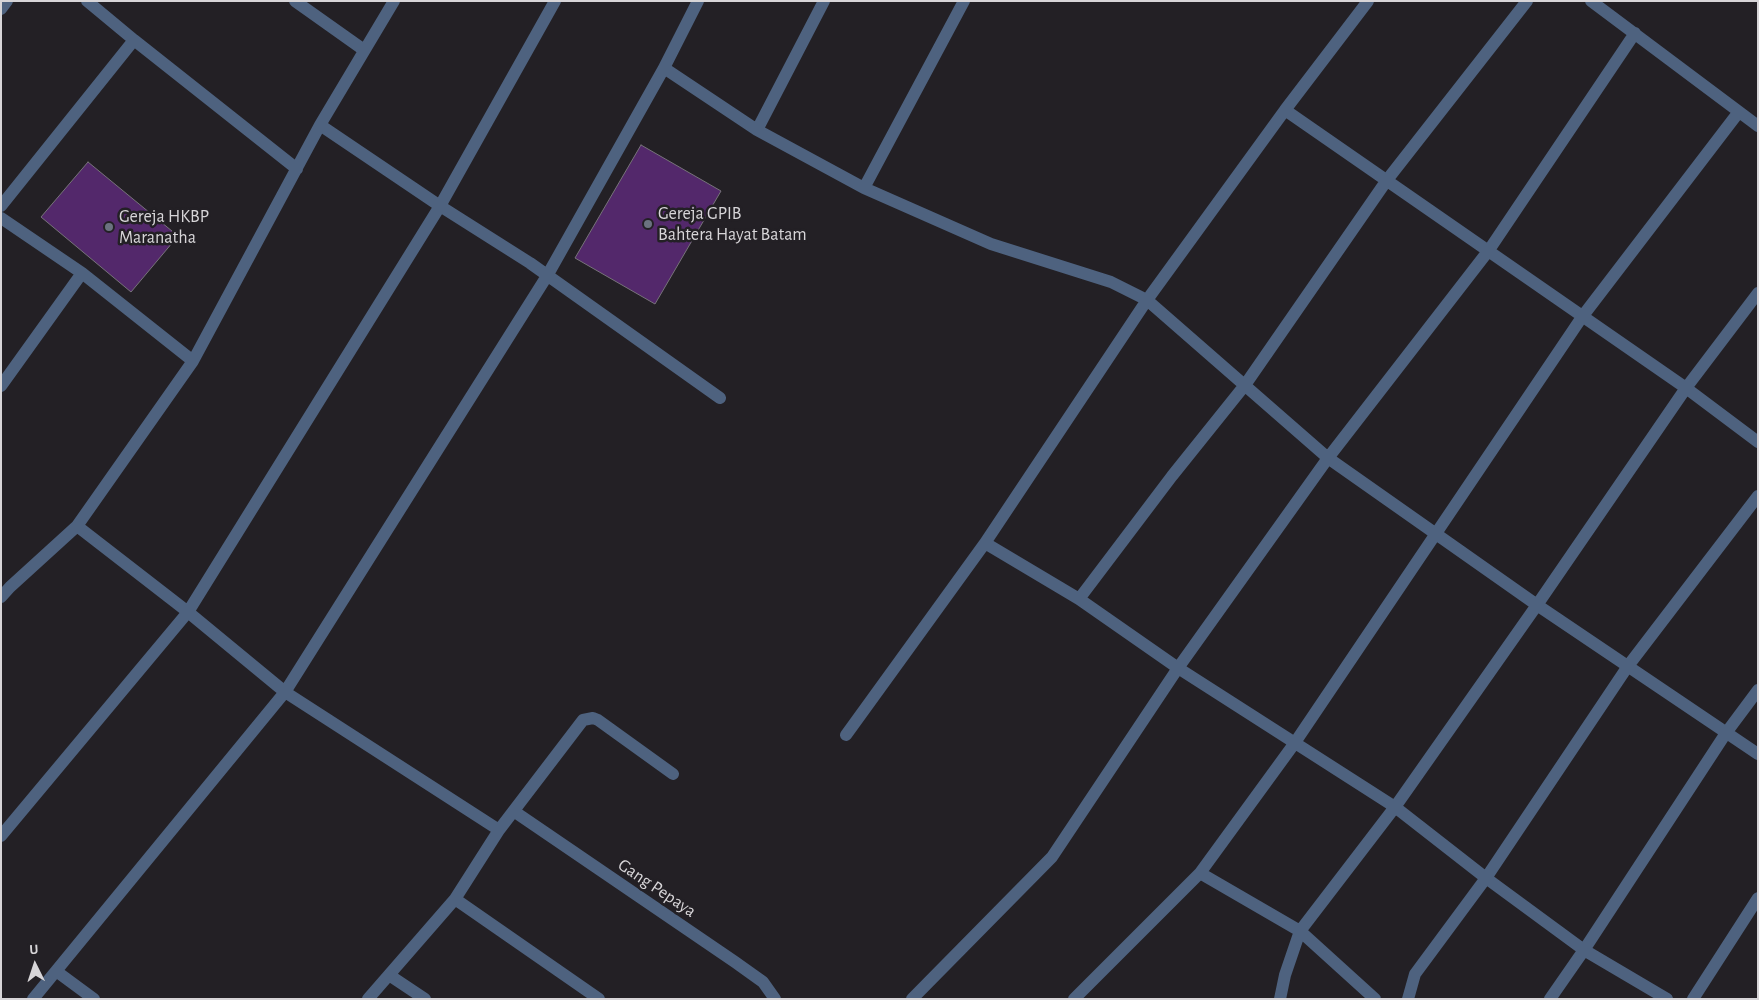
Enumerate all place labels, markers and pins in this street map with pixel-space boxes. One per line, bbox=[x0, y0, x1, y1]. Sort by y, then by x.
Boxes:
place label: Gereja GPIB Bahtera Hayat Batam bbox=[658, 203, 807, 245]
place label: Gereja HKBP Maranatha bbox=[119, 206, 209, 248]
marker: Gereja GPIB Bahtera Hayat Batam bbox=[642, 218, 654, 230]
marker: Gereja HKBP Maranatha bbox=[103, 221, 115, 233]

